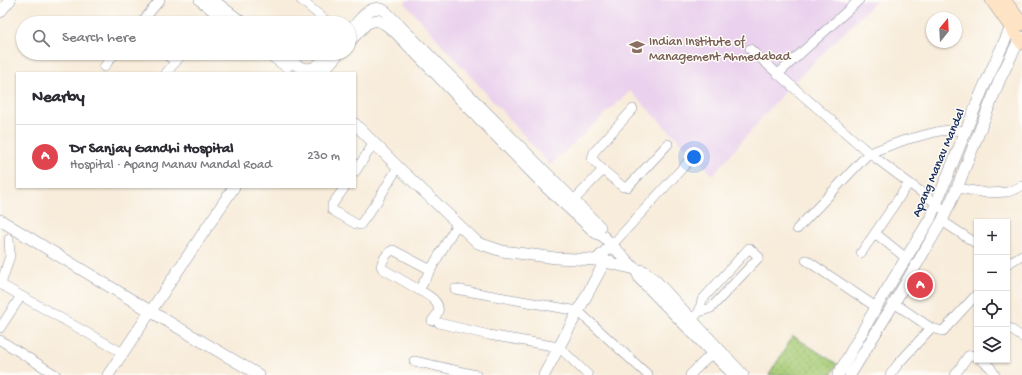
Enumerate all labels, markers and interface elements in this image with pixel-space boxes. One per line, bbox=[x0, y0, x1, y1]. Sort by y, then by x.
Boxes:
north arrow bbox=[926, 12, 962, 48]
search box bbox=[16, 16, 356, 60]
icon: search bbox=[30, 27, 52, 49]
text: Search here bbox=[62, 29, 136, 47]
place label: Indian Institute of Management Ahmedabad bbox=[649, 35, 792, 65]
school or university icon: Indian Institute of Management Ahmedabad bbox=[628, 38, 646, 56]
text: Nearby bbox=[32, 88, 85, 108]
street label: Apang Manav Mandal bbox=[910, 106, 969, 220]
text: Dr Sanjay Gandhi Hospital bbox=[70, 140, 234, 158]
your location bbox=[684, 147, 704, 167]
text: A bbox=[41, 149, 49, 164]
text: 230 m bbox=[307, 149, 340, 164]
text: Hospital · Apang Manav Mandal Road bbox=[70, 158, 272, 173]
map controls bbox=[974, 219, 1010, 363]
button: + bbox=[974, 219, 1010, 255]
button: − bbox=[974, 255, 1010, 291]
pin: A bbox=[907, 270, 933, 300]
button: locate bbox=[974, 291, 1010, 327]
button: layers bbox=[974, 327, 1010, 363]

